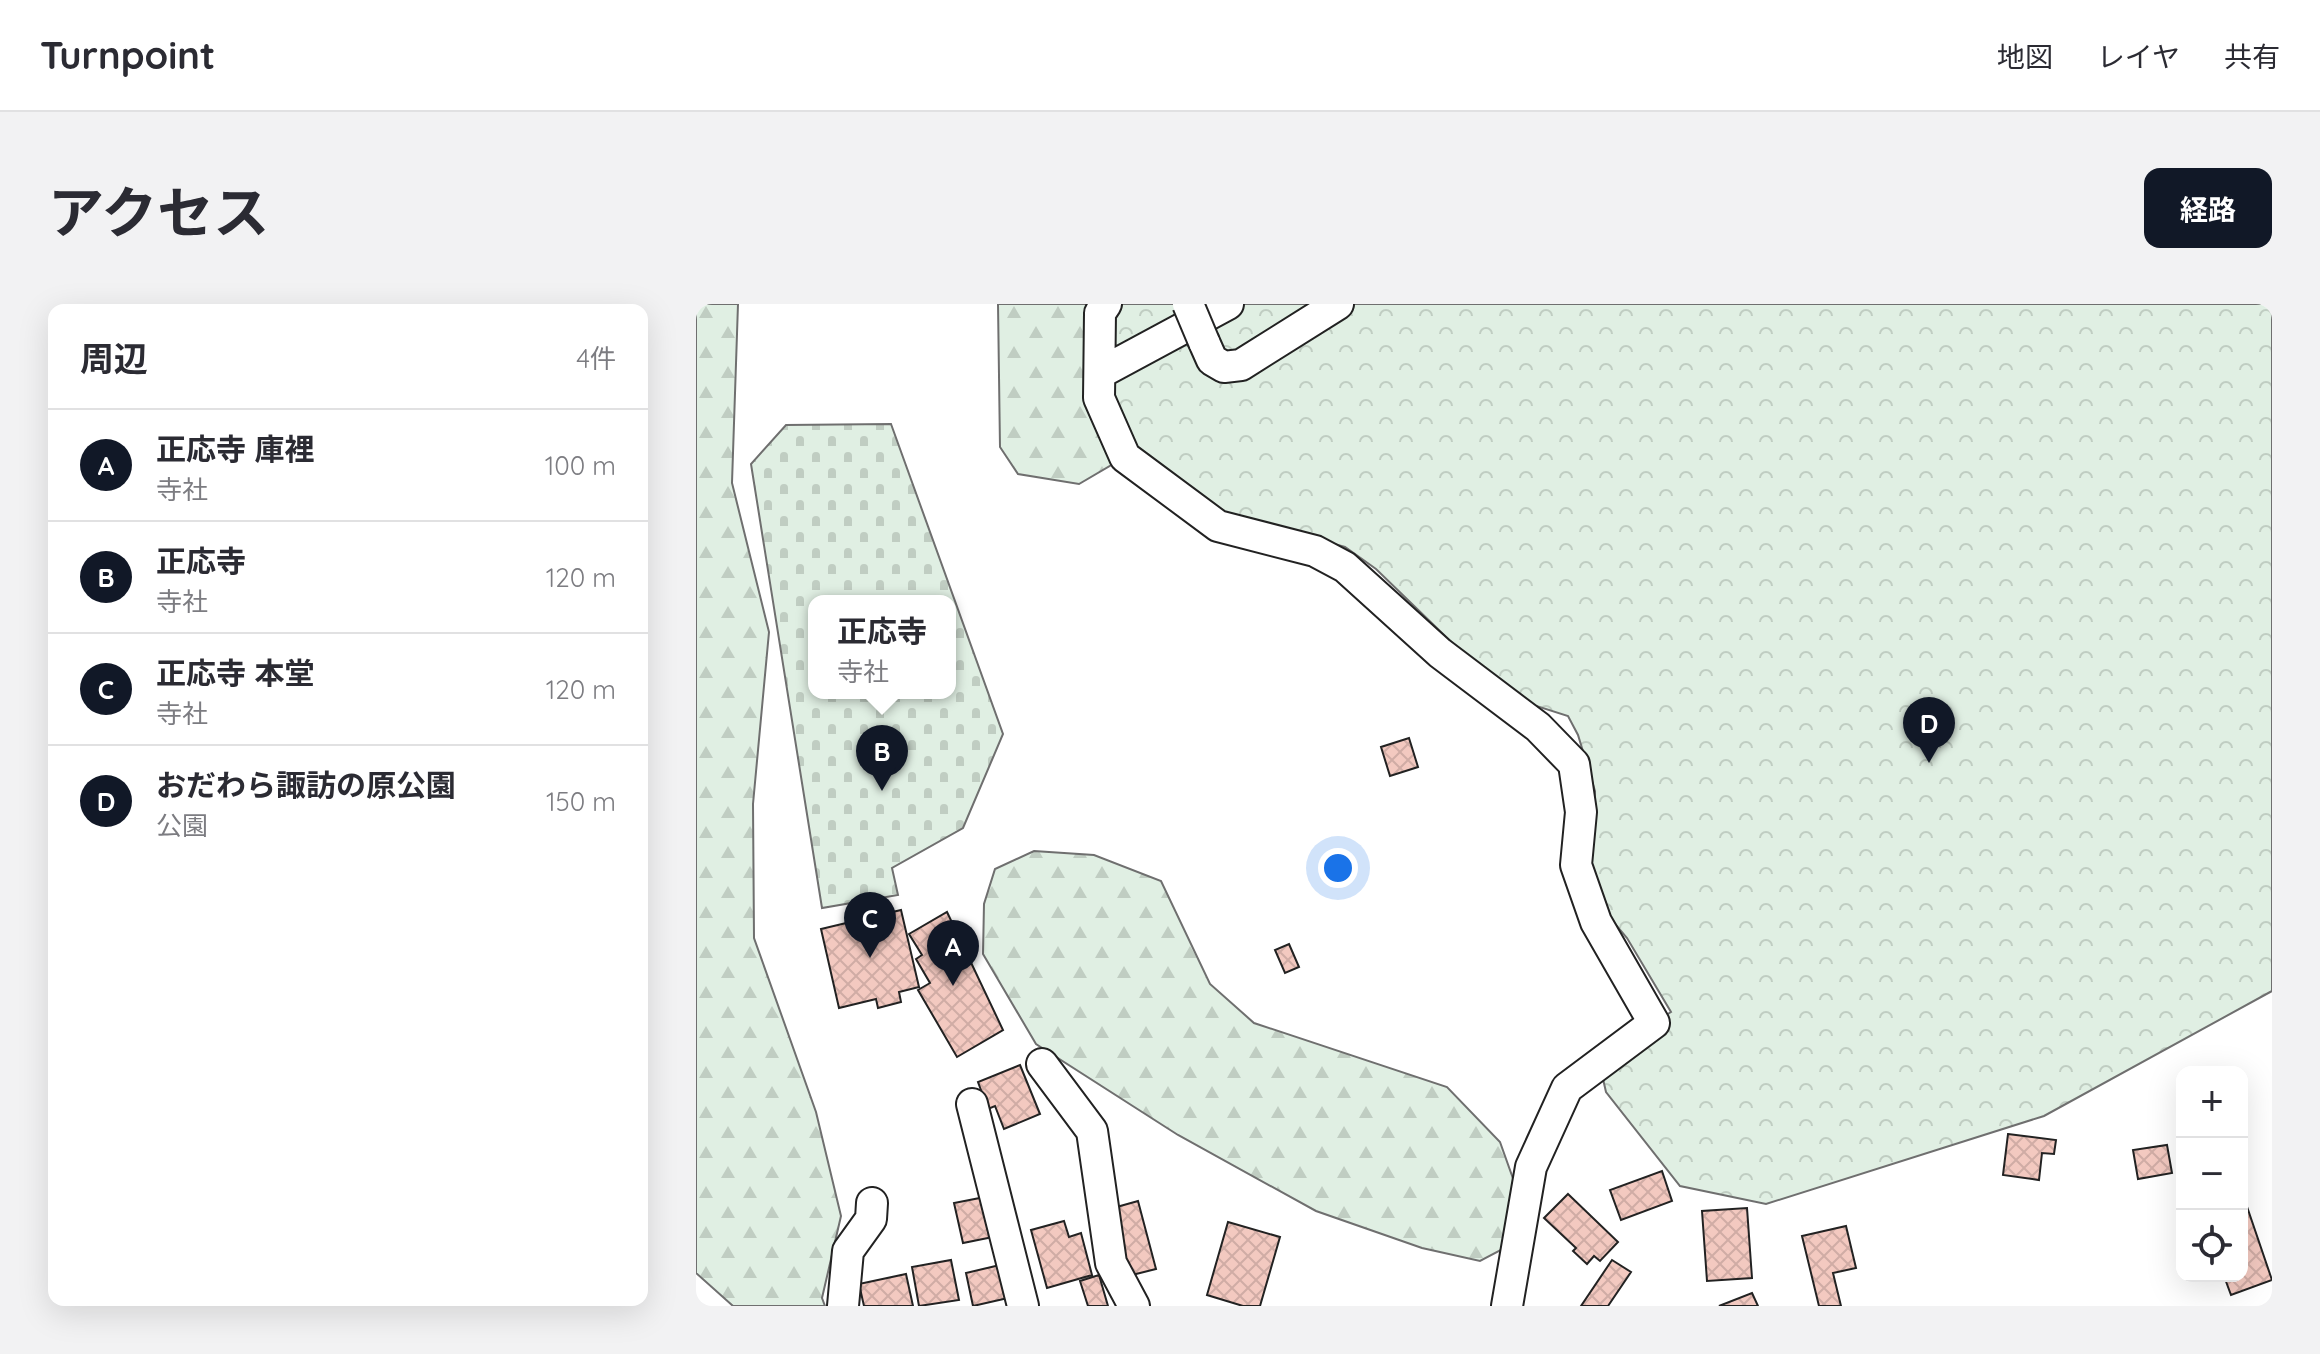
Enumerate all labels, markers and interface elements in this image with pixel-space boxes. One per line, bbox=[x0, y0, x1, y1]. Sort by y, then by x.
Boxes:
text: Turnpoint bbox=[40, 31, 215, 79]
text: 地図 bbox=[1997, 39, 2053, 74]
text: レイヤ bbox=[2097, 39, 2180, 74]
text: 共有 bbox=[2224, 39, 2280, 74]
button: 経路 bbox=[2144, 168, 2272, 248]
text: アクセス bbox=[48, 177, 269, 247]
text: 周辺 bbox=[80, 337, 148, 380]
text: 4件 bbox=[576, 342, 616, 375]
text: 正応寺 庫裡 bbox=[156, 430, 314, 468]
text: A bbox=[98, 449, 114, 482]
text: 100 m bbox=[545, 449, 616, 482]
text: 寺社 bbox=[156, 473, 208, 506]
text: 正応寺 bbox=[156, 542, 246, 580]
text: B bbox=[97, 561, 115, 594]
text: 120 m bbox=[546, 561, 616, 594]
text: 寺社 bbox=[156, 585, 208, 618]
popup bbox=[808, 595, 956, 699]
text: 正応寺 bbox=[837, 612, 927, 650]
text: 正応寺 本堂 bbox=[156, 654, 314, 692]
text: 寺社 bbox=[837, 655, 889, 688]
text: C bbox=[98, 673, 114, 706]
text: 120 m bbox=[546, 673, 616, 706]
text: 寺社 bbox=[156, 697, 208, 730]
pin: D bbox=[1903, 697, 1955, 763]
pin: B bbox=[856, 725, 908, 791]
text: おだわら諏訪の原公園 bbox=[156, 766, 456, 804]
text: D bbox=[97, 785, 115, 818]
text: 150 m bbox=[546, 785, 616, 818]
text: 公園 bbox=[156, 809, 208, 842]
your location bbox=[1318, 848, 1358, 888]
pin: C bbox=[844, 892, 896, 958]
pin: A bbox=[927, 920, 979, 986]
map controls bbox=[2176, 1066, 2248, 1282]
button: + bbox=[2176, 1066, 2248, 1138]
button: − bbox=[2176, 1138, 2248, 1210]
button: locate bbox=[2176, 1210, 2248, 1282]

